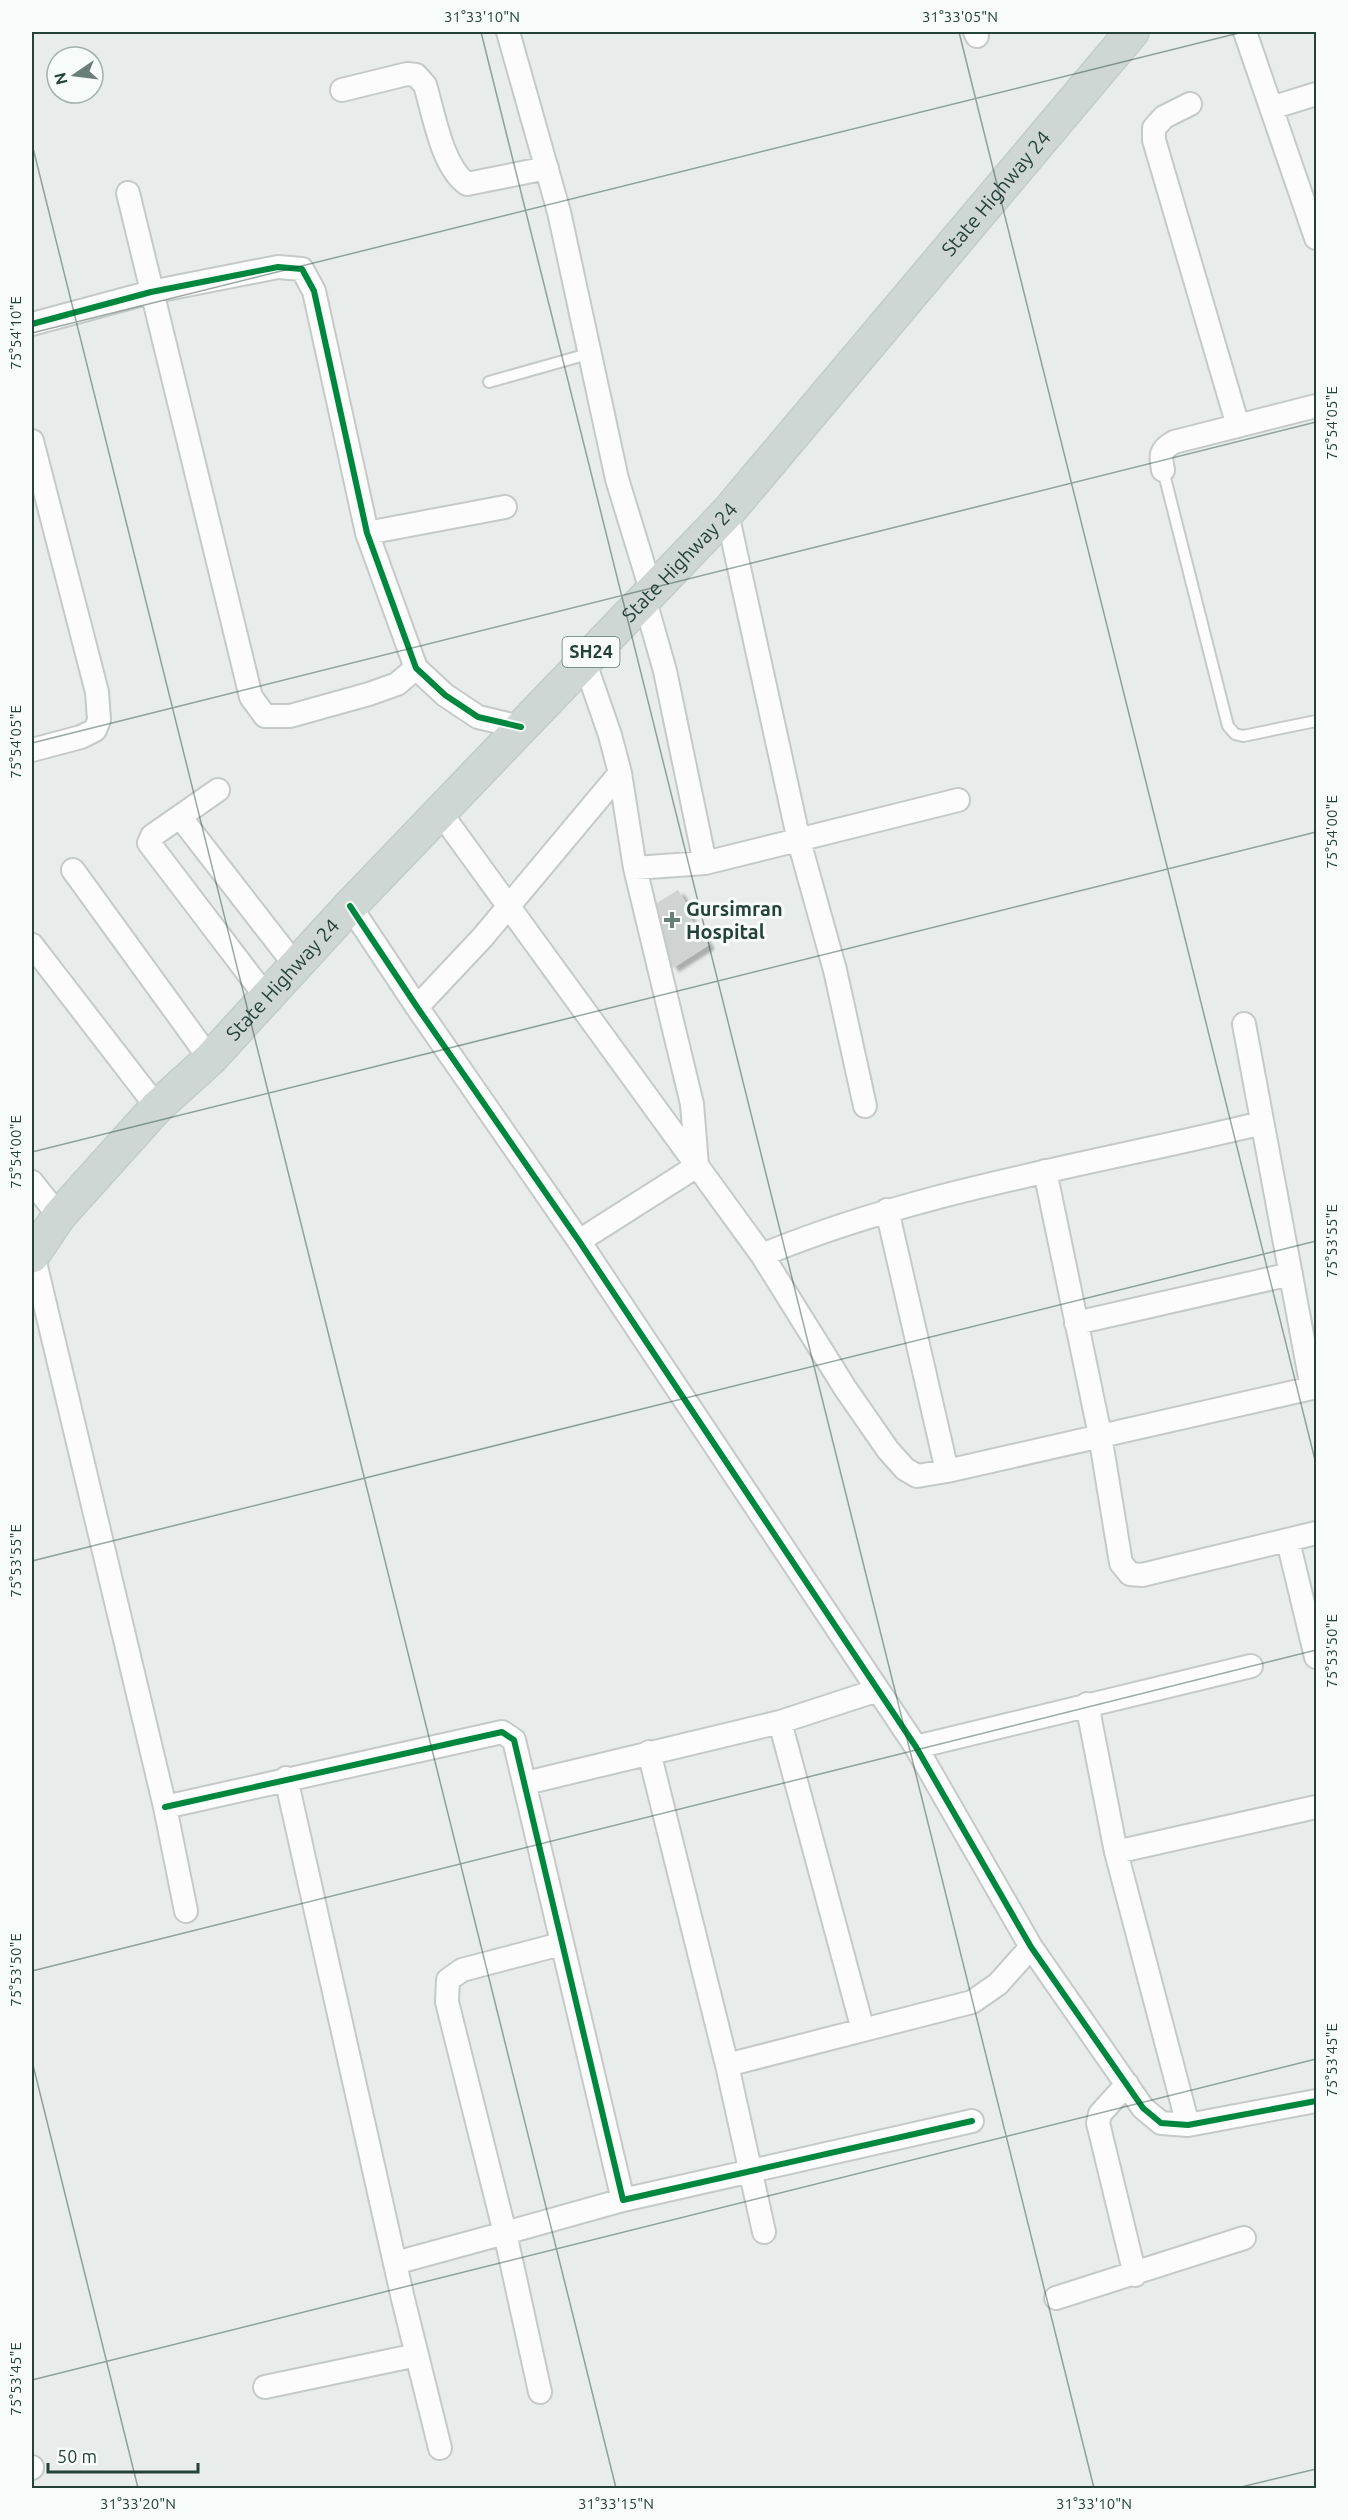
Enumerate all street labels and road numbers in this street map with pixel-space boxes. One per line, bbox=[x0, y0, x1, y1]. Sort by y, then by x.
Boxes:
street label: State Highway 24 bbox=[936, 126, 1055, 260]
street label: State Highway 24 bbox=[617, 498, 742, 626]
road number: SH24 bbox=[562, 637, 620, 667]
street label: State Highway 24 bbox=[221, 914, 344, 1045]

